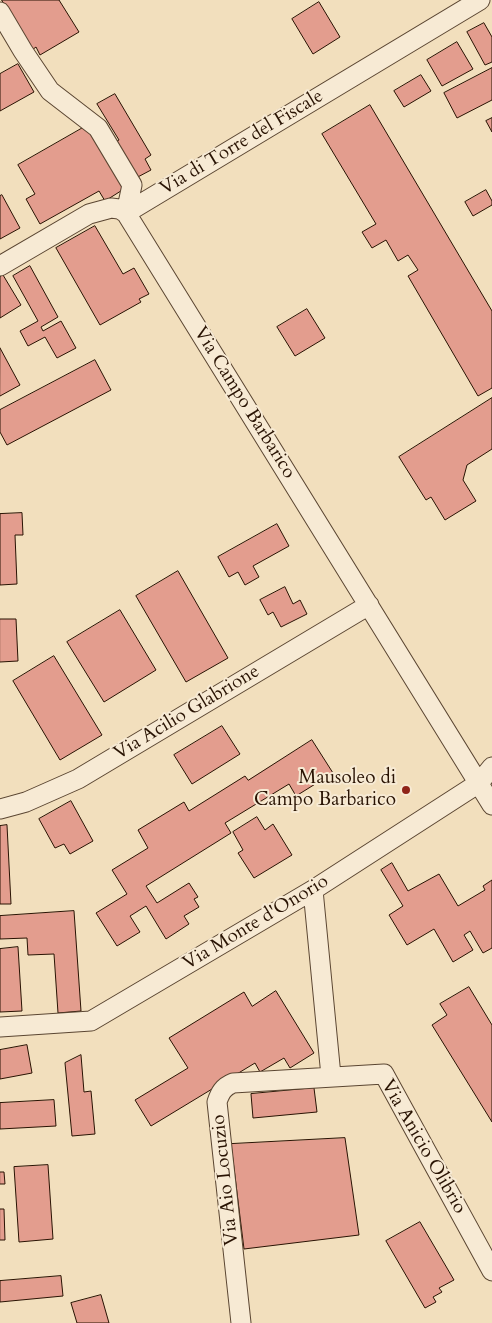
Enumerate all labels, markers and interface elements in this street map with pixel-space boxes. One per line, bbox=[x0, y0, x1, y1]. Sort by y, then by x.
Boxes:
street label: Via di Torre del Fiscale bbox=[156, 85, 328, 201]
street label: Via Campo Barbarico bbox=[188, 323, 300, 483]
street label: Via Acilio Glabrione bbox=[110, 660, 264, 766]
place label: Mausoleo di Campo Barbarico bbox=[254, 768, 396, 812]
marker: Mausoleo di Campo Barbarico bbox=[400, 784, 412, 796]
street label: Via Monte d'Onorio bbox=[179, 871, 333, 975]
street label: Via Anicio Olibrio bbox=[375, 1076, 471, 1218]
street label: Via Aio Locuzio bbox=[208, 1113, 244, 1247]

